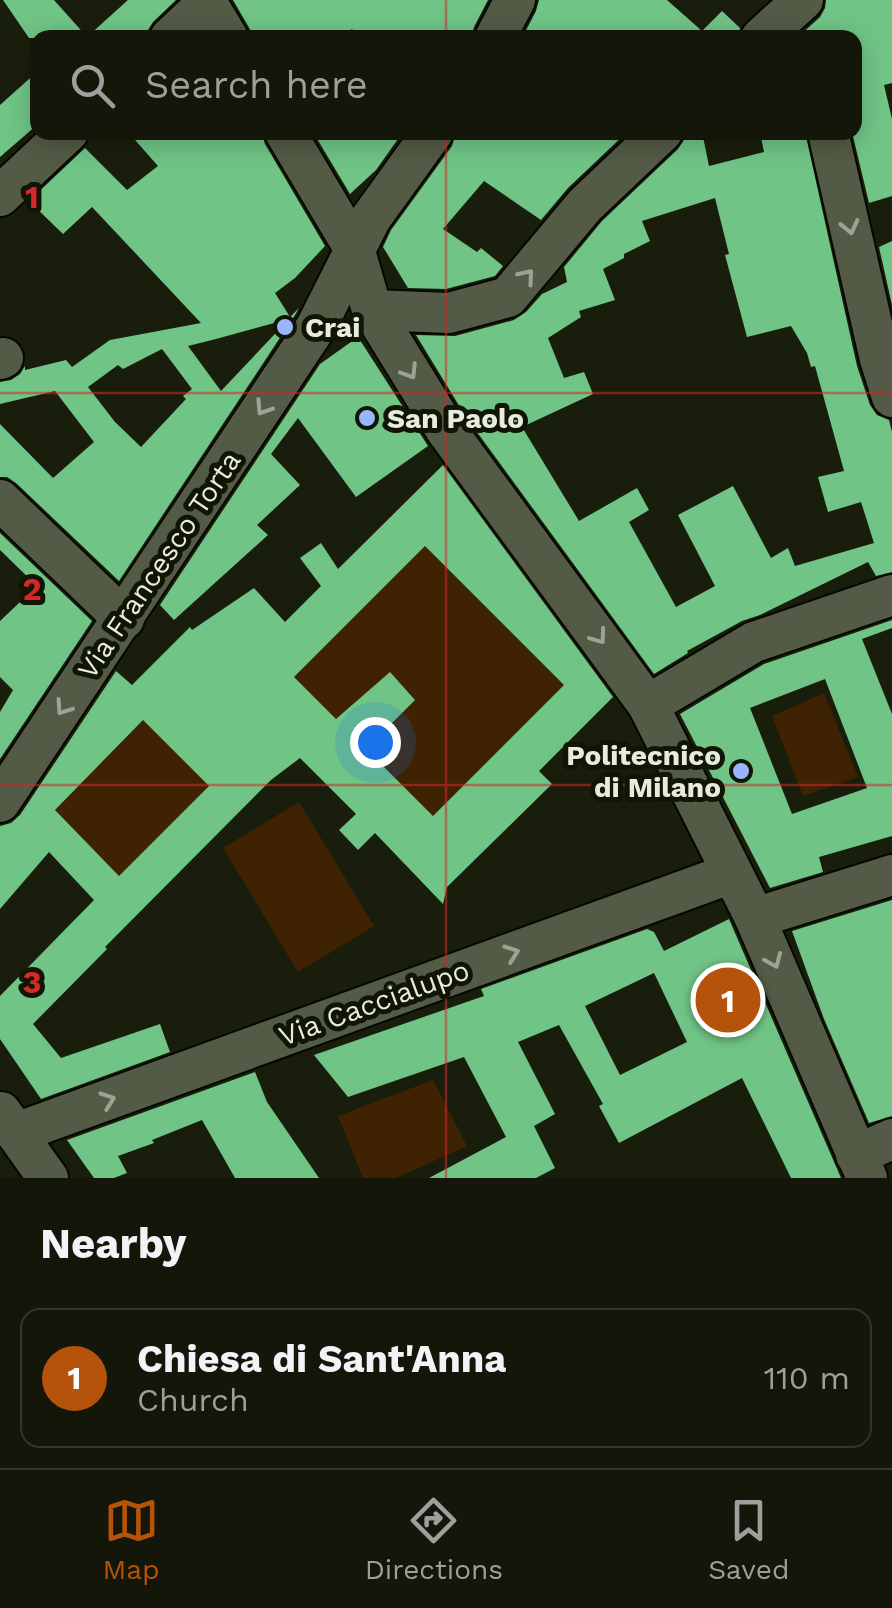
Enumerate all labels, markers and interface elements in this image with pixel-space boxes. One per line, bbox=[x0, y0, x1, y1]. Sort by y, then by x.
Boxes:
search box bbox=[30, 30, 862, 140]
icon: search bbox=[65, 58, 120, 113]
text: Search here bbox=[145, 63, 368, 107]
text: 1 bbox=[25, 178, 39, 216]
one-way arrow bbox=[838, 219, 859, 236]
one-way arrow bbox=[515, 269, 533, 287]
place label: Crai bbox=[305, 311, 360, 344]
marker: Crai bbox=[274, 316, 296, 338]
one-way arrow bbox=[398, 361, 417, 379]
one-way arrow bbox=[256, 397, 275, 415]
place label: San Paolo bbox=[387, 402, 524, 435]
marker: San Paolo bbox=[356, 407, 378, 429]
street label: Via Francesco Torta bbox=[71, 445, 247, 685]
text: 2 bbox=[22, 570, 42, 608]
one-way arrow bbox=[587, 626, 604, 644]
one-way arrow bbox=[57, 697, 76, 715]
your location bbox=[350, 717, 401, 768]
place label: Politecnico di Milano bbox=[566, 739, 721, 804]
marker: Politecnico di Milano bbox=[730, 760, 752, 782]
one-way arrow bbox=[502, 945, 520, 965]
one-way arrow bbox=[762, 951, 782, 969]
street label: Via Caccialupo bbox=[274, 953, 474, 1053]
pin: 1 bbox=[696, 962, 760, 1038]
text: 3 bbox=[23, 963, 41, 1001]
one-way arrow bbox=[98, 1091, 115, 1112]
text: Nearby bbox=[40, 1219, 187, 1268]
text: Chiesa di Sant'Anna bbox=[137, 1337, 506, 1381]
text: 1 bbox=[68, 1359, 81, 1397]
text: 110 m bbox=[764, 1359, 850, 1397]
text: Church bbox=[137, 1381, 249, 1419]
tab: Map bbox=[103, 1493, 160, 1586]
tab: Directions bbox=[365, 1493, 503, 1586]
tab: Saved bbox=[708, 1493, 789, 1586]

